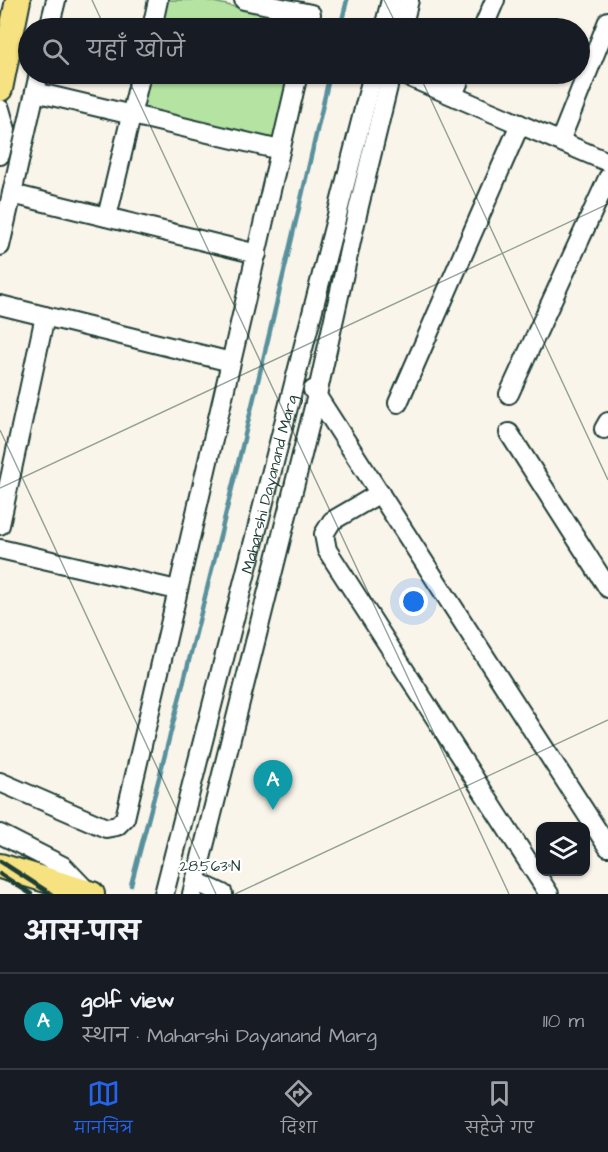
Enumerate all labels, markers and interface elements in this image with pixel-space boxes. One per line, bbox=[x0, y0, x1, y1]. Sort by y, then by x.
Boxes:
search box bbox=[18, 18, 590, 84]
icon: search bbox=[39, 35, 72, 68]
text: यहाँ खोजें bbox=[87, 35, 185, 66]
street label: Maharshi Dayanand Marg bbox=[236, 393, 304, 576]
your location bbox=[399, 587, 428, 616]
pin: A bbox=[254, 760, 292, 810]
map controls bbox=[536, 822, 590, 876]
button: layers bbox=[536, 822, 590, 876]
text: 28.563°N bbox=[180, 856, 240, 877]
text: आस-पास bbox=[24, 914, 140, 950]
text: golf view bbox=[81, 985, 174, 1016]
text: A bbox=[37, 1007, 50, 1035]
text: 110 m bbox=[543, 1007, 584, 1035]
text: स्थान · Maharshi Dayanand Marg bbox=[81, 1022, 377, 1050]
tab: मानचित्र bbox=[74, 1077, 133, 1145]
tab: दिशा bbox=[281, 1077, 317, 1145]
tab: सहेजे गए bbox=[465, 1077, 534, 1145]

